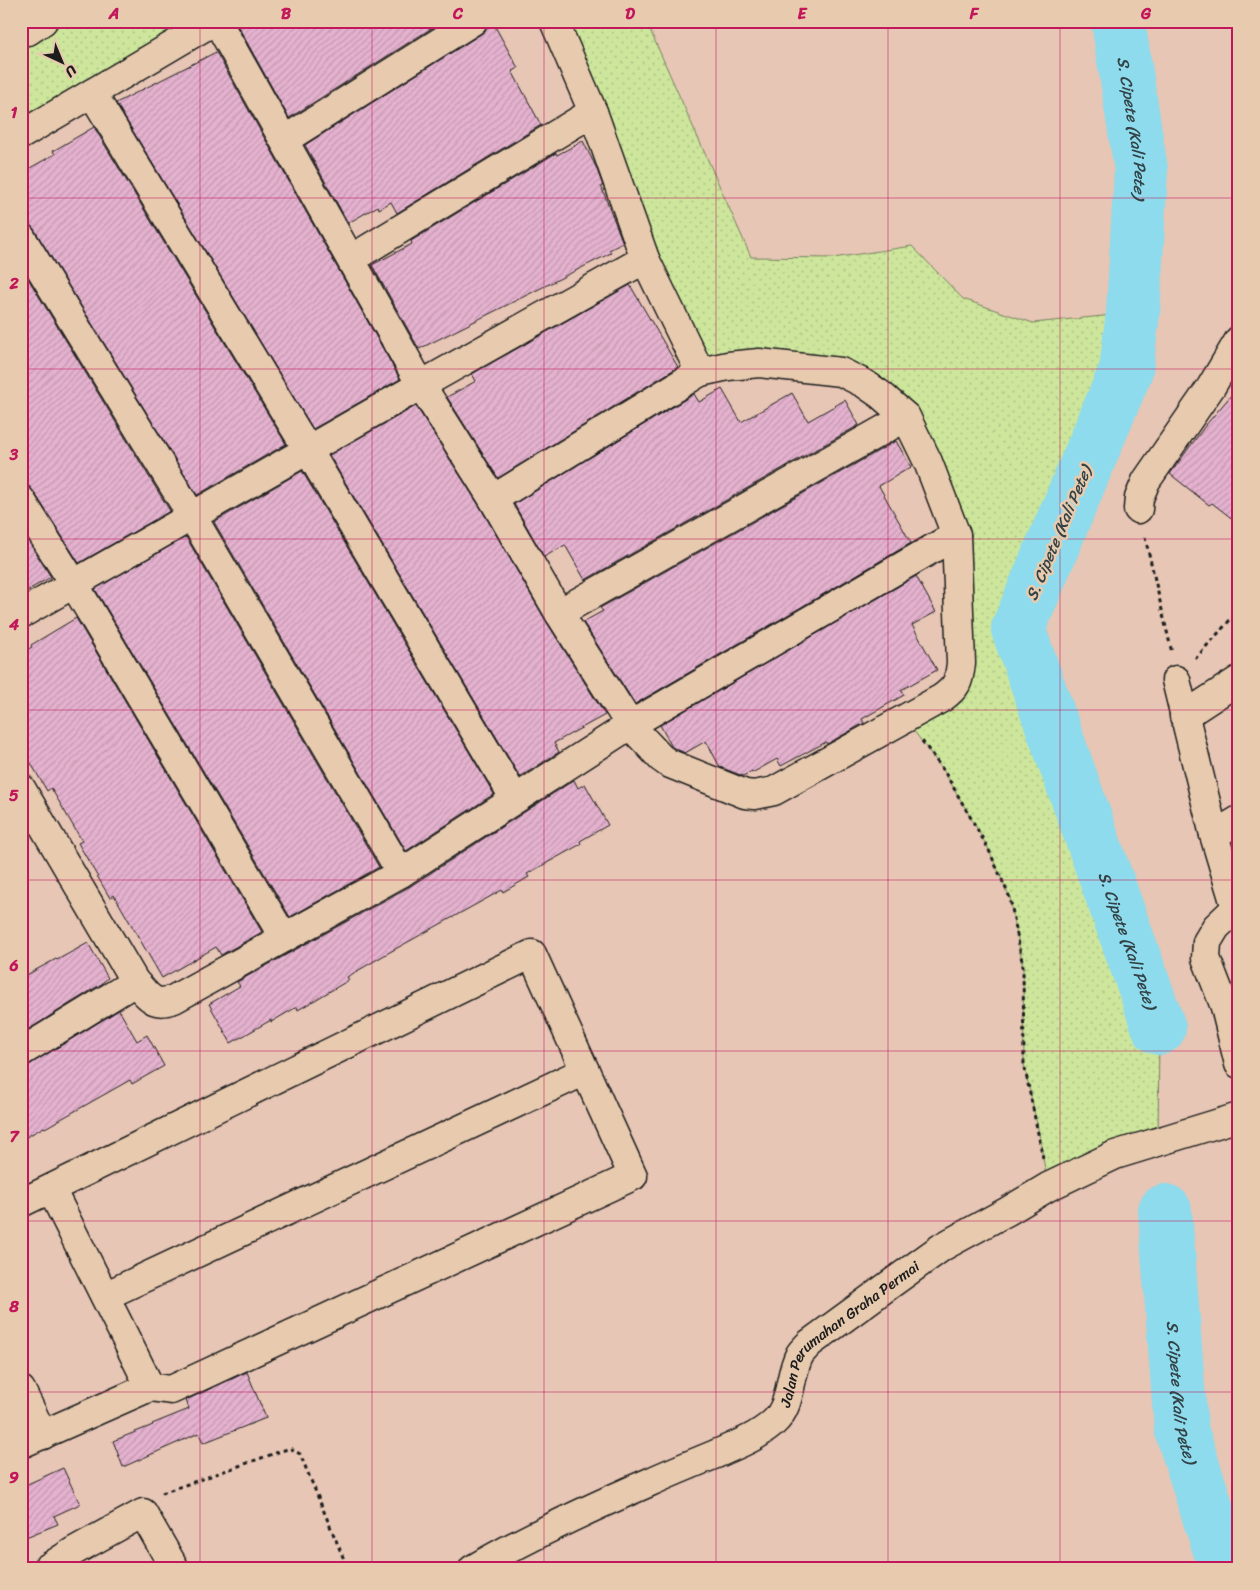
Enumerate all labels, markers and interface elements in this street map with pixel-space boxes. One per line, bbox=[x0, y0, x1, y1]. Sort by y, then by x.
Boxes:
text: A bbox=[108, 0, 119, 28]
text: B bbox=[281, 0, 292, 28]
text: C bbox=[452, 0, 464, 28]
text: D bbox=[625, 0, 635, 28]
text: E bbox=[798, 0, 808, 28]
text: F bbox=[969, 0, 980, 28]
text: G bbox=[1140, 0, 1152, 28]
north arrow bbox=[38, 38, 88, 88]
water label: S. Cipete (Kali Pete) bbox=[1109, 55, 1155, 203]
text: U bbox=[58, 59, 83, 84]
text: 1 bbox=[11, 98, 18, 127]
text: 2 bbox=[8, 269, 19, 298]
text: 3 bbox=[9, 440, 19, 469]
water label: S. Cipete (Kali Pete) bbox=[1017, 458, 1101, 605]
text: 4 bbox=[8, 610, 19, 639]
text: 5 bbox=[9, 781, 19, 810]
water label: S. Cipete (Kali Pete) bbox=[1090, 868, 1166, 1016]
text: 6 bbox=[8, 951, 19, 980]
text: 7 bbox=[9, 1122, 20, 1151]
street label: Jalan Perumahan Graha Permai bbox=[772, 1253, 926, 1412]
text: 8 bbox=[8, 1292, 19, 1321]
water label: S. Cipete (Kali Pete) bbox=[1158, 1320, 1206, 1470]
text: 9 bbox=[9, 1463, 19, 1492]

